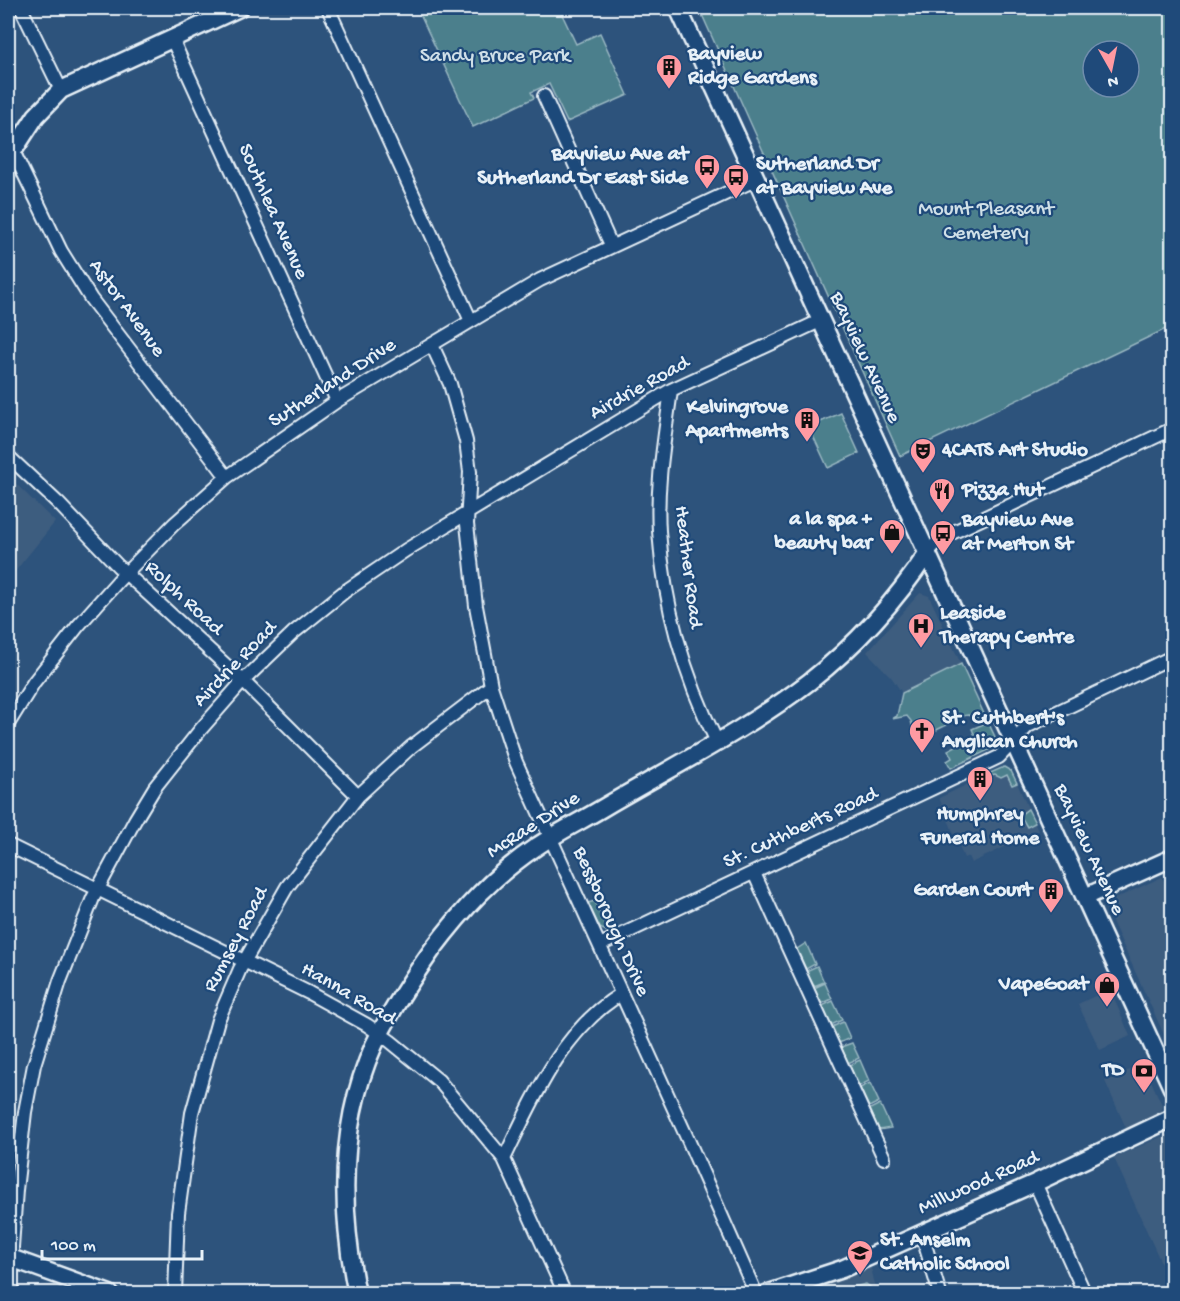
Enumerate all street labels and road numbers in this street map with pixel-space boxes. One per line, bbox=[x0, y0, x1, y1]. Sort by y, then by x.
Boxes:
street label: Southlea Avenue bbox=[231, 140, 313, 285]
street label: Astor Avenue bbox=[82, 255, 171, 364]
street label: Bayview Avenue bbox=[822, 288, 906, 429]
street label: Sutherland Drive bbox=[265, 333, 402, 435]
street label: Airdrie Road bbox=[586, 350, 696, 427]
street label: Heather Road bbox=[667, 504, 707, 631]
street label: Rolph Road bbox=[138, 556, 229, 643]
street label: Airdrie Road bbox=[189, 615, 284, 713]
street label: Bayview Avenue bbox=[1046, 780, 1130, 921]
street label: St. Cuthberts Road bbox=[720, 782, 884, 876]
street label: McRae Drive bbox=[483, 786, 586, 865]
street label: Bessborough Drive bbox=[565, 842, 655, 1002]
street label: Rumsey Road bbox=[199, 882, 276, 997]
street label: Hanna Road bbox=[296, 958, 402, 1033]
street label: Millwood Road bbox=[915, 1146, 1045, 1222]

